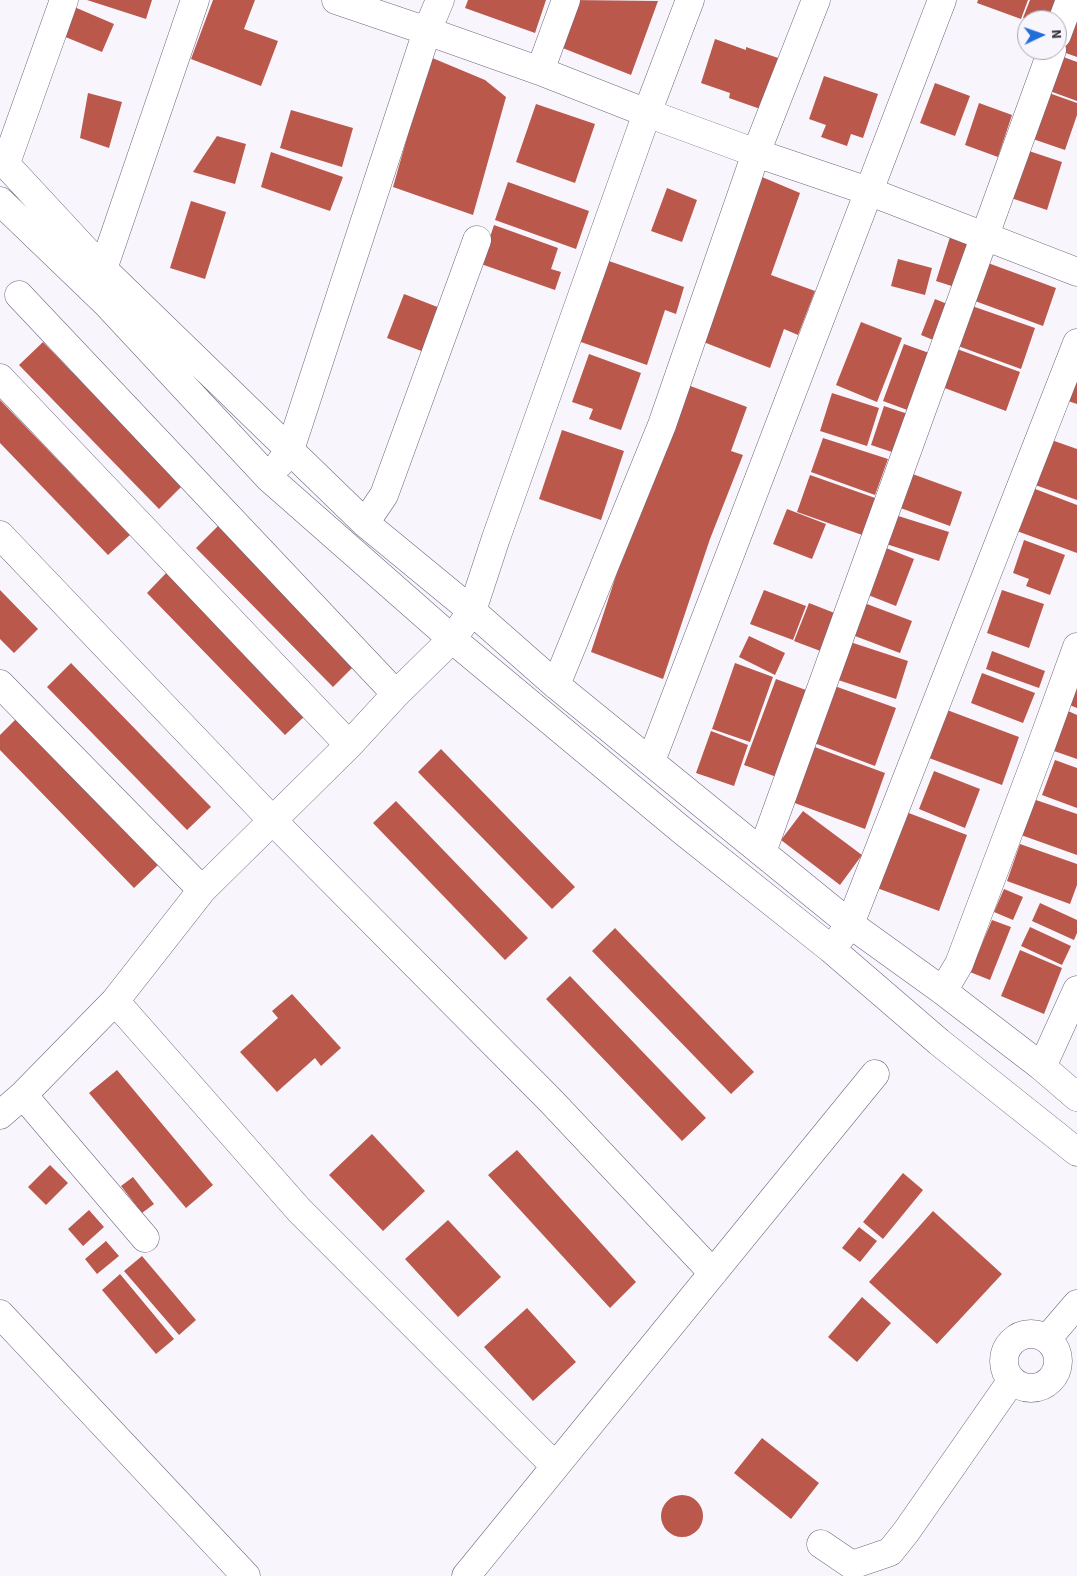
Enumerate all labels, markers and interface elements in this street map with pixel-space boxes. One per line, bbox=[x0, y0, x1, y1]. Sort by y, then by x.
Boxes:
north arrow bbox=[1017, 10, 1067, 60]
text: N bbox=[1046, 29, 1066, 39]

